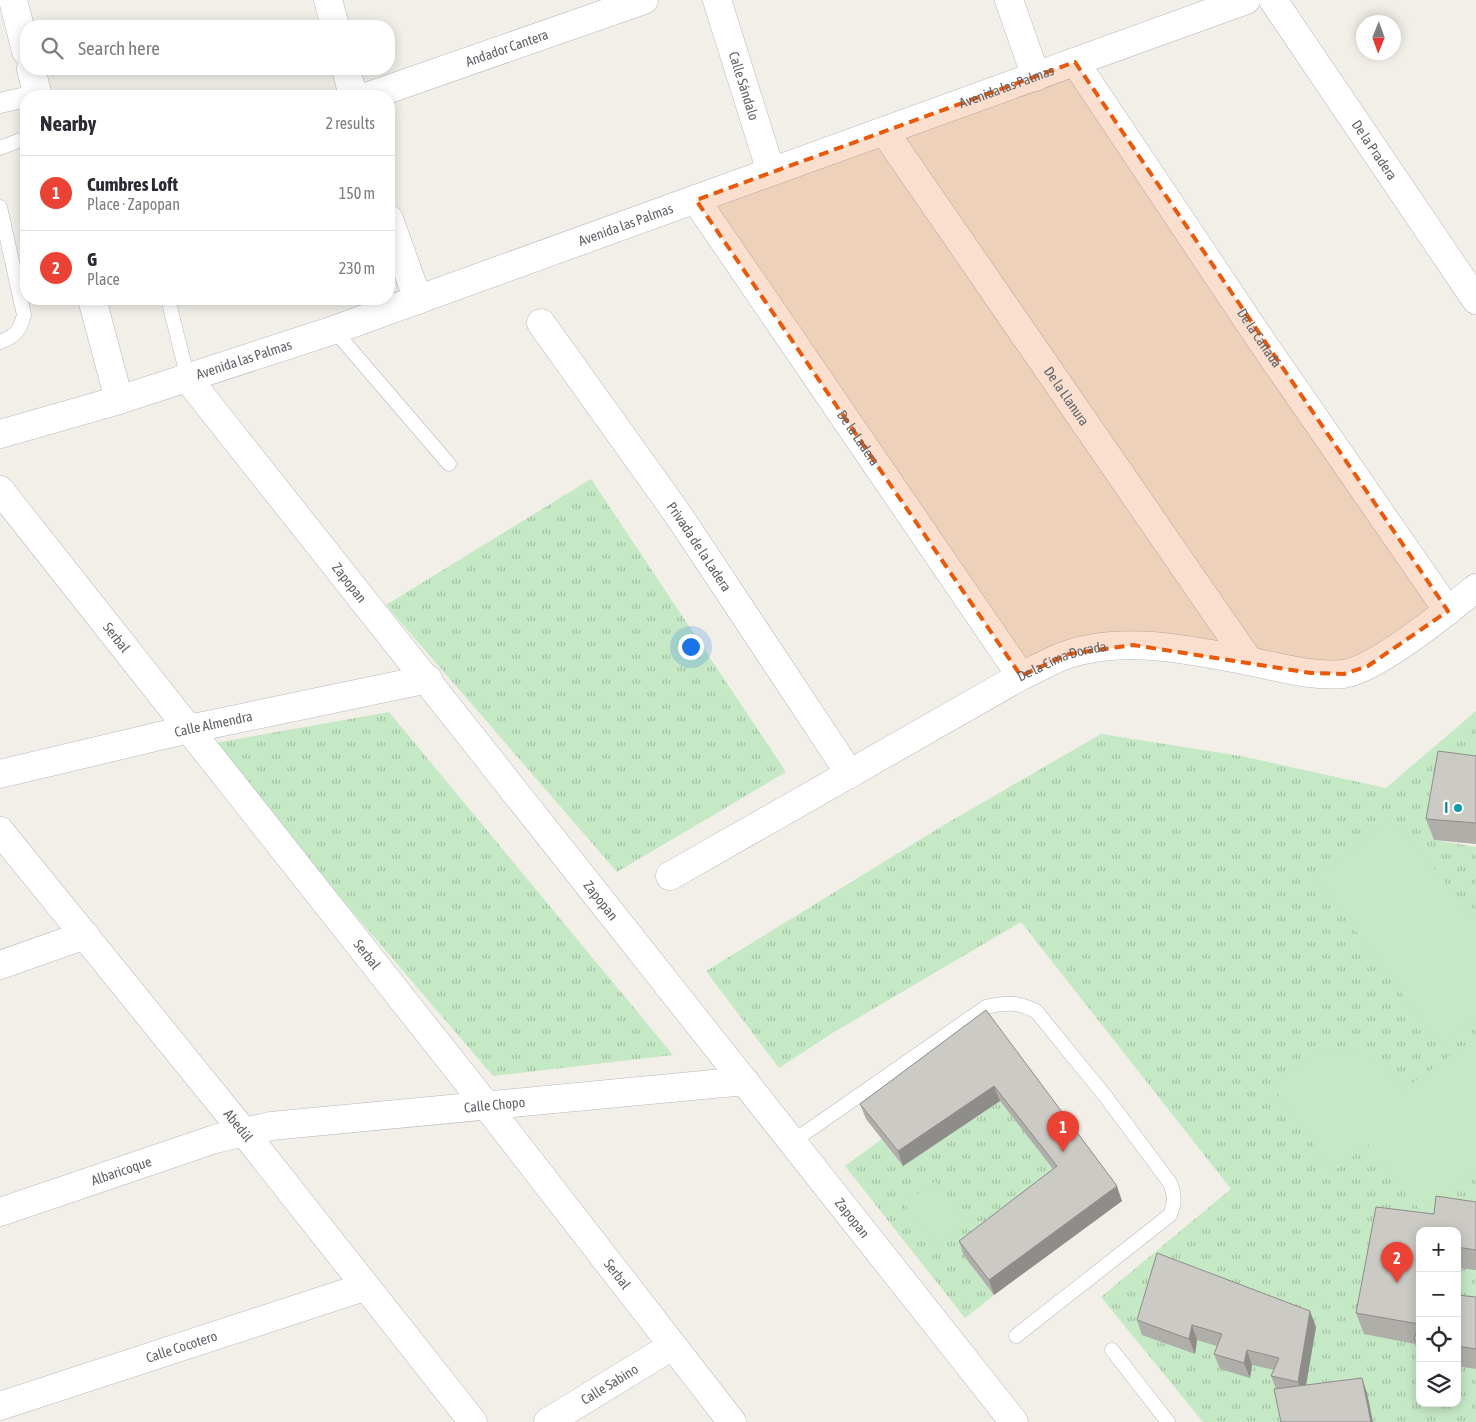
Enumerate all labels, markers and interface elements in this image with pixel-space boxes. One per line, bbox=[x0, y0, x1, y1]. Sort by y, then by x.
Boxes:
north arrow bbox=[1356, 15, 1401, 60]
search box bbox=[20, 20, 395, 75]
street label: Andador Cantera bbox=[463, 26, 550, 70]
icon: search bbox=[38, 34, 66, 62]
text: Search here bbox=[78, 37, 160, 59]
street label: Calle Sándalo bbox=[726, 50, 762, 122]
street label: Avenida las Palmas bbox=[957, 62, 1056, 111]
text: Nearby bbox=[40, 111, 96, 135]
text: 2 results bbox=[325, 114, 375, 132]
street label: De la Pradera bbox=[1349, 117, 1400, 183]
text: Cumbres Loft bbox=[87, 173, 178, 195]
text: 1 bbox=[52, 184, 60, 202]
text: 150 m bbox=[339, 184, 375, 202]
text: Place · Zapopan bbox=[87, 195, 180, 213]
street label: Avenida las Palmas bbox=[576, 200, 675, 249]
text: G bbox=[87, 248, 97, 270]
text: 2 bbox=[52, 259, 60, 277]
text: 230 m bbox=[339, 259, 375, 277]
text: Place bbox=[87, 270, 120, 288]
street label: De la Canadá bbox=[1234, 306, 1285, 370]
street label: Avenida las Palmas bbox=[194, 336, 294, 382]
street label: De la Llanura bbox=[1041, 364, 1092, 429]
street label: De la Ladera bbox=[834, 407, 883, 469]
street label: Privada de la Ladera bbox=[664, 499, 735, 594]
street label: Zapopan bbox=[329, 560, 370, 606]
street label: Serbal bbox=[100, 619, 133, 656]
your location bbox=[678, 634, 704, 660]
street label: De la Cima Dorada bbox=[1015, 638, 1107, 685]
street label: Calle Almendra bbox=[173, 708, 254, 740]
place label: I bbox=[1444, 800, 1448, 816]
marker: I bbox=[1452, 802, 1464, 814]
street label: Zapopan bbox=[580, 877, 621, 923]
street label: Serbal bbox=[350, 936, 384, 973]
street label: Calle Chopo bbox=[463, 1094, 526, 1116]
street label: Abedúl bbox=[221, 1106, 257, 1145]
pin: 1 bbox=[1047, 1111, 1079, 1152]
street label: Albaricoque bbox=[89, 1153, 153, 1188]
street label: Zapopan bbox=[832, 1195, 873, 1241]
map controls bbox=[1416, 1227, 1461, 1407]
button: + bbox=[1416, 1227, 1461, 1272]
pin: 2 bbox=[1381, 1242, 1413, 1283]
street label: Serbal bbox=[601, 1256, 634, 1292]
button: − bbox=[1416, 1272, 1461, 1317]
button: locate bbox=[1416, 1317, 1461, 1362]
street label: Calle Cocotero bbox=[144, 1328, 219, 1366]
street label: Calle Sabino bbox=[578, 1361, 641, 1408]
button: layers bbox=[1416, 1362, 1461, 1407]

